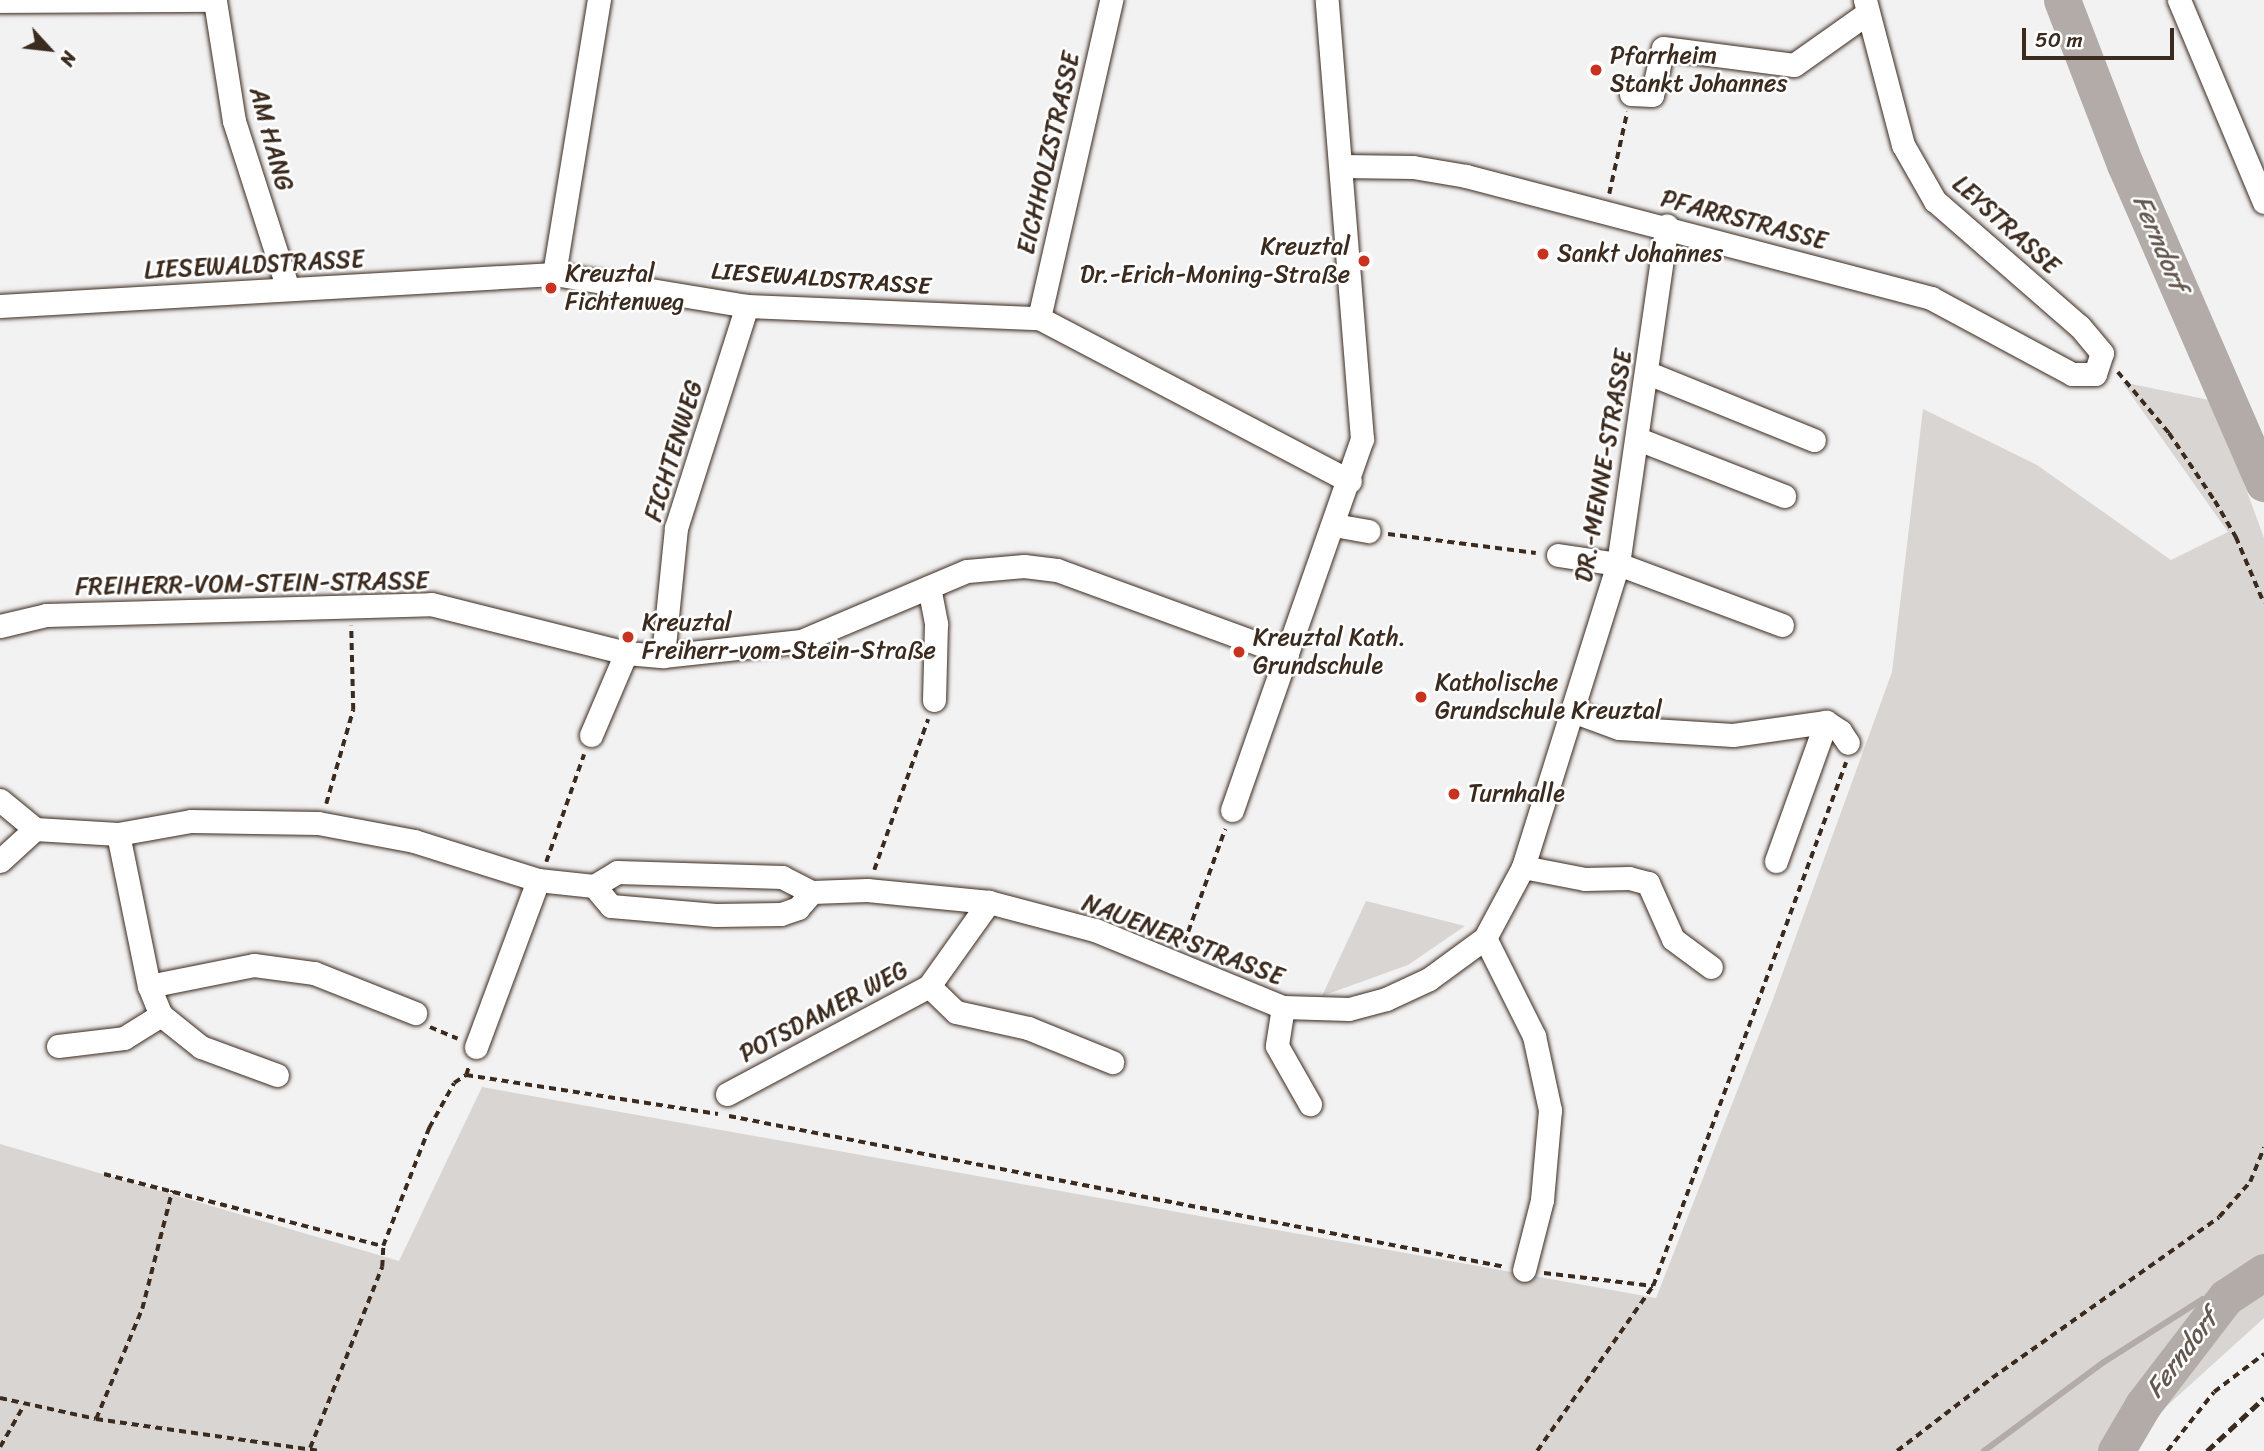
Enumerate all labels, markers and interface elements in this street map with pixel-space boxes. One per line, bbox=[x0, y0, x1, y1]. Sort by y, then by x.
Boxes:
north arrow bbox=[14, 14, 84, 84]
scale bar bbox=[2026, 14, 2178, 58]
text: 50 m bbox=[2035, 21, 2083, 59]
place label: Pfarrheim Stankt Johannes bbox=[1610, 42, 1787, 98]
text: N bbox=[50, 45, 86, 72]
street label: EICHHOLZSTRASSE bbox=[1012, 49, 1086, 257]
marker: Pfarrheim Stankt Johannes bbox=[1588, 62, 1604, 78]
street label: AM HANG bbox=[243, 84, 299, 194]
street label: LEYSTRASSE bbox=[1947, 170, 2065, 280]
street label: PFARRSTRASSE bbox=[1658, 184, 1830, 256]
water label: Ferndorf bbox=[2126, 190, 2194, 296]
place label: Kreuztal Dr.-Erich-Moning-Straße bbox=[1080, 233, 1350, 289]
place label: Sankt Johannes bbox=[1557, 240, 1722, 268]
street label: LIESEWALDSTRASSE bbox=[143, 245, 365, 285]
marker: Sankt Johannes bbox=[1535, 246, 1551, 262]
marker: Kreuztal Dr.-Erich-Moning-Straße bbox=[1356, 253, 1372, 269]
street label: LIESEWALDSTRASSE bbox=[710, 257, 932, 301]
place label: Kreuztal Fichtenweg bbox=[565, 260, 684, 316]
marker: Kreuztal Fichtenweg bbox=[543, 280, 559, 296]
street label: DR.-MENNE-STRASSE bbox=[1569, 348, 1639, 584]
street label: FICHTENWEG bbox=[639, 377, 709, 525]
street label: FREIHERR-VOM-STEIN-STRASSE bbox=[75, 567, 429, 601]
place label: Kreuztal Freiherr-vom-Stein-Straße bbox=[642, 609, 936, 665]
place label: Kreuztal Kath. Grundschule bbox=[1253, 624, 1406, 680]
marker: Kreuztal Freiherr-vom-Stein-Straße bbox=[620, 629, 636, 645]
marker: Kreuztal Kath. Grundschule bbox=[1231, 644, 1247, 660]
place label: Katholische Grundschule Kreuztal bbox=[1435, 669, 1661, 725]
marker: Katholische Grundschule Kreuztal bbox=[1413, 689, 1429, 705]
place label: Turnhalle bbox=[1468, 780, 1565, 808]
marker: Turnhalle bbox=[1446, 786, 1462, 802]
street label: NAUENER STRASSE bbox=[1078, 888, 1288, 992]
street label: POTSDAMER WEG bbox=[735, 955, 913, 1069]
water label: Ferndorf bbox=[2139, 1304, 2225, 1404]

